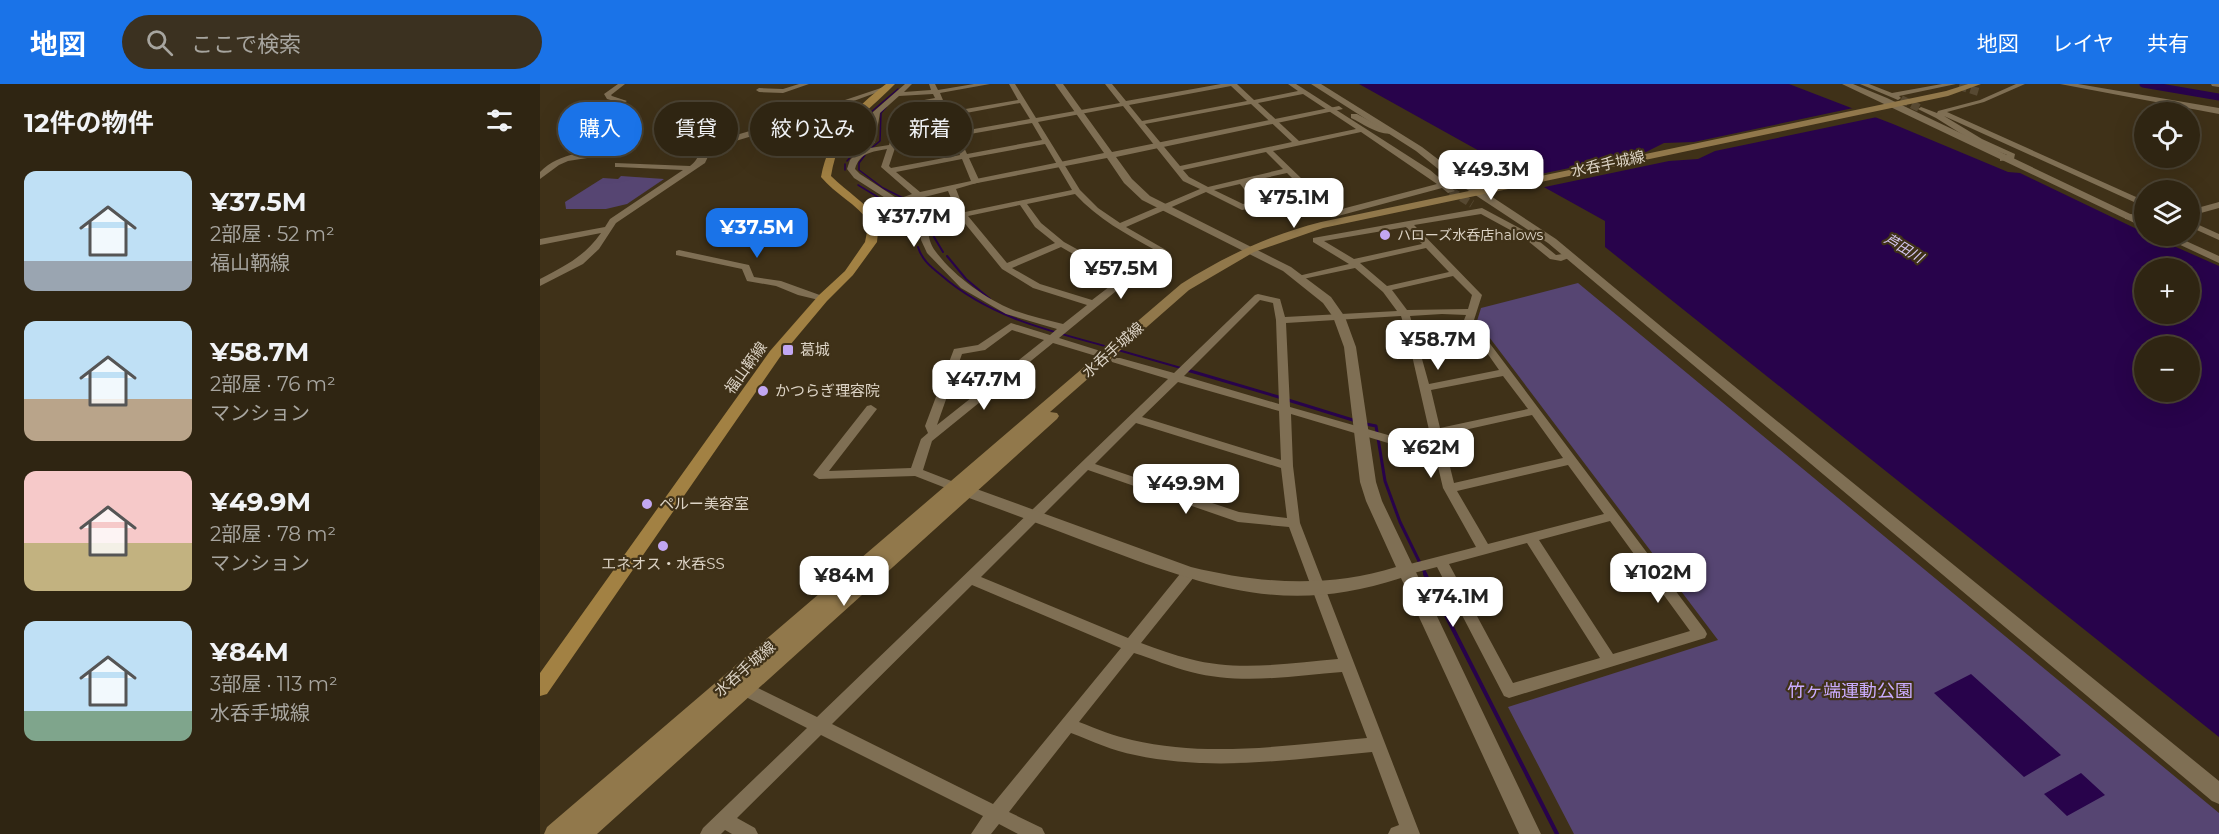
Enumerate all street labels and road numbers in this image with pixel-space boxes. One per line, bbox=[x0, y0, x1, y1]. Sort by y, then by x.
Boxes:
street label: 水呑手城線 bbox=[1569, 146, 1647, 181]
street label: 水呑手城線 bbox=[1078, 318, 1147, 381]
street label: 福山鞆線 bbox=[720, 338, 771, 398]
street label: 水呑手城線 bbox=[710, 637, 779, 700]

